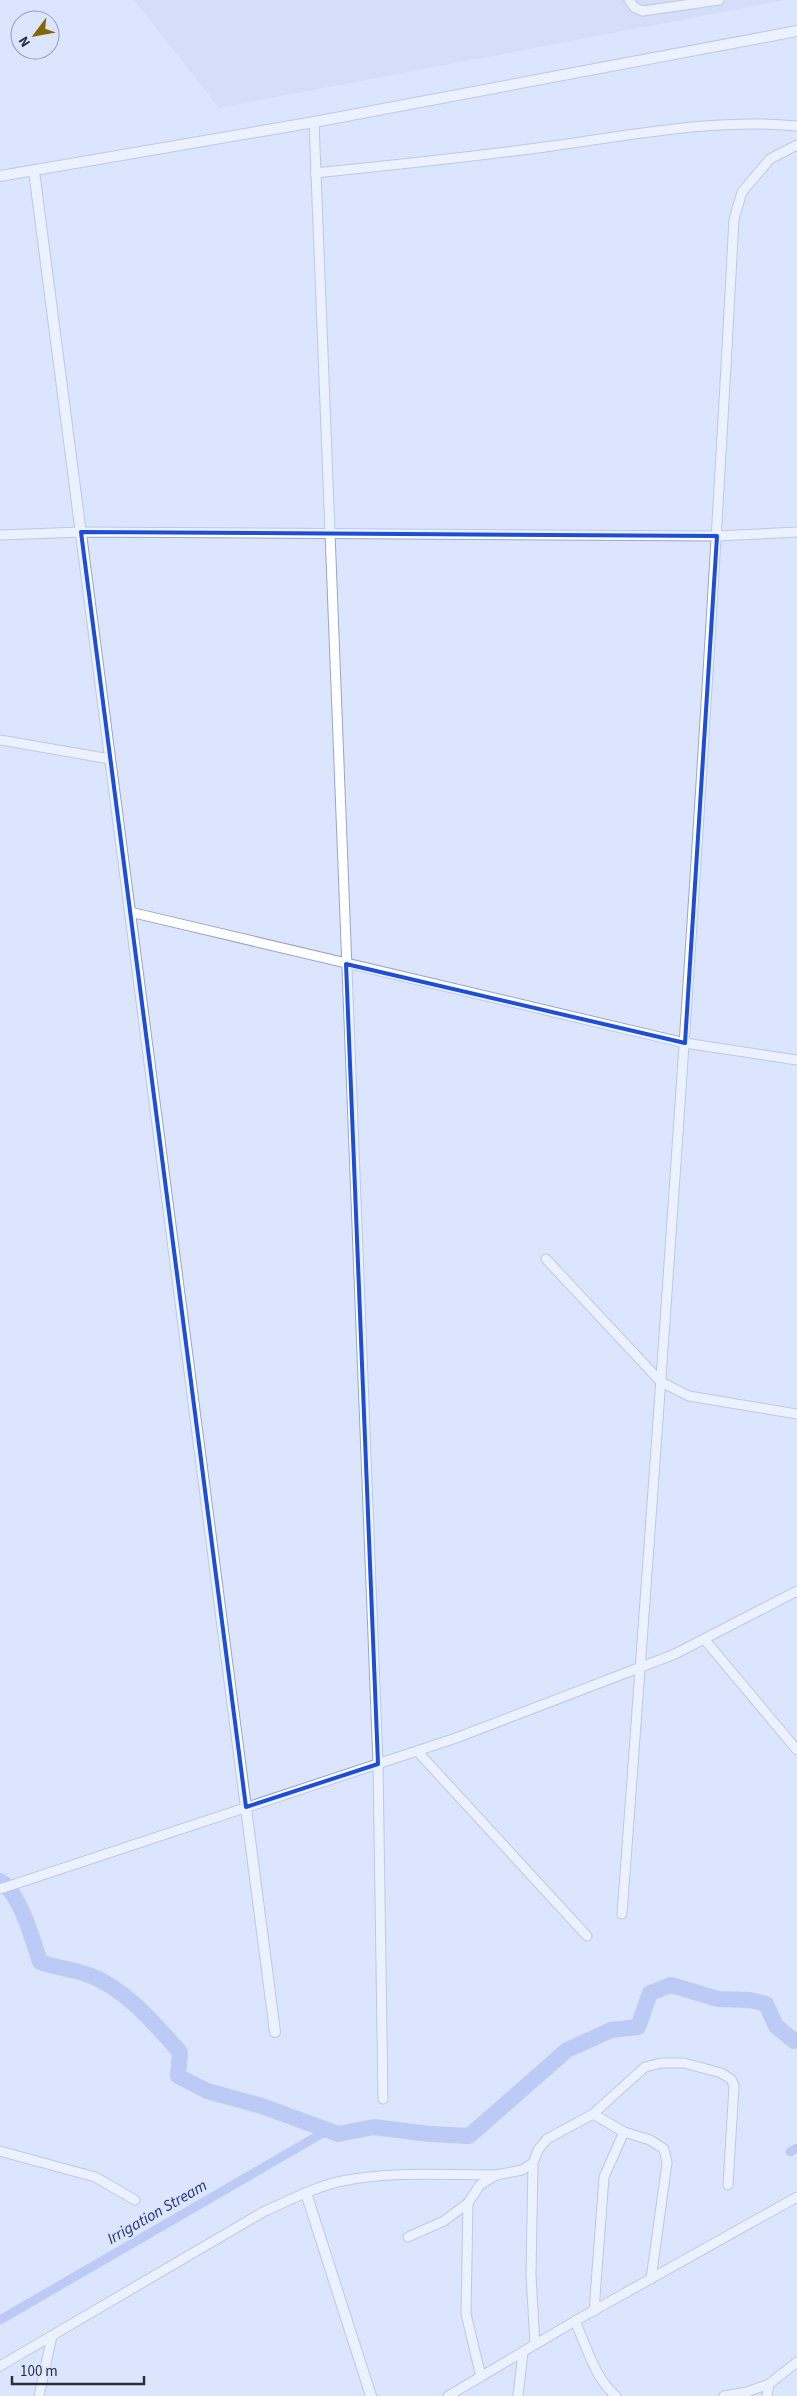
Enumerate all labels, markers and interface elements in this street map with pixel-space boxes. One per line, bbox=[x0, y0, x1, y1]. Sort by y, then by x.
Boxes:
north arrow bbox=[10, 10, 60, 60]
text: N bbox=[14, 32, 36, 51]
water label: Irrigation Stream bbox=[103, 2174, 211, 2250]
scale bar bbox=[12, 2354, 145, 2386]
text: 100 m bbox=[20, 2361, 58, 2382]

